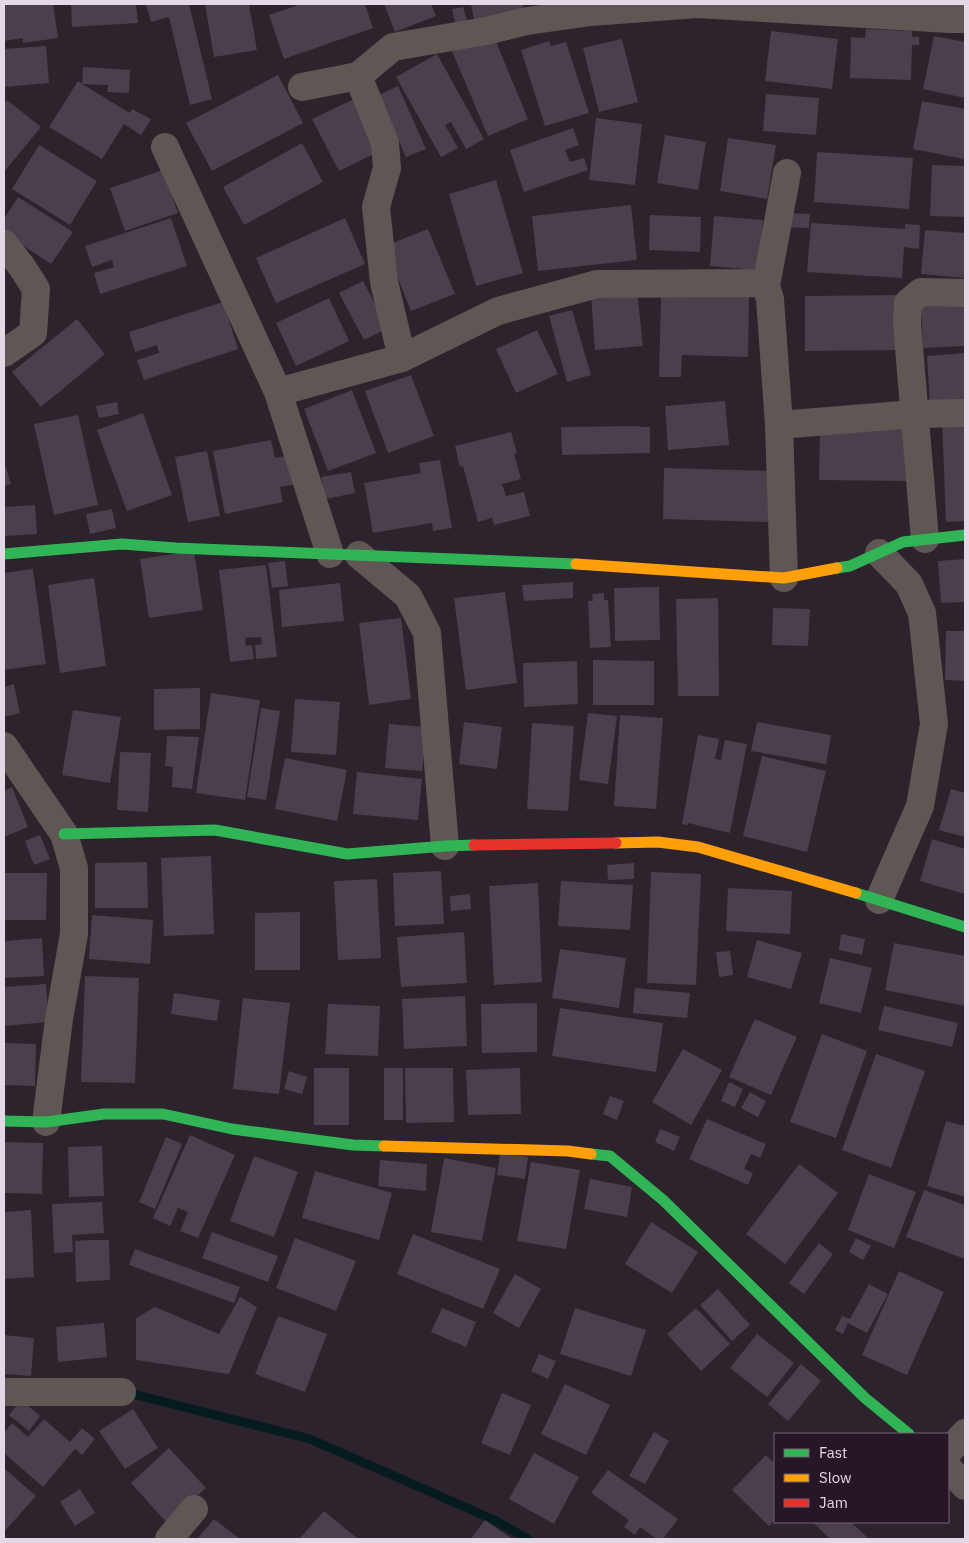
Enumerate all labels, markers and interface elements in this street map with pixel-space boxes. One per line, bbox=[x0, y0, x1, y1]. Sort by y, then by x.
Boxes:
legend bbox=[774, 1433, 949, 1523]
text: Fast bbox=[819, 1443, 847, 1462]
text: Slow bbox=[819, 1468, 852, 1487]
text: Jam bbox=[819, 1493, 848, 1512]

